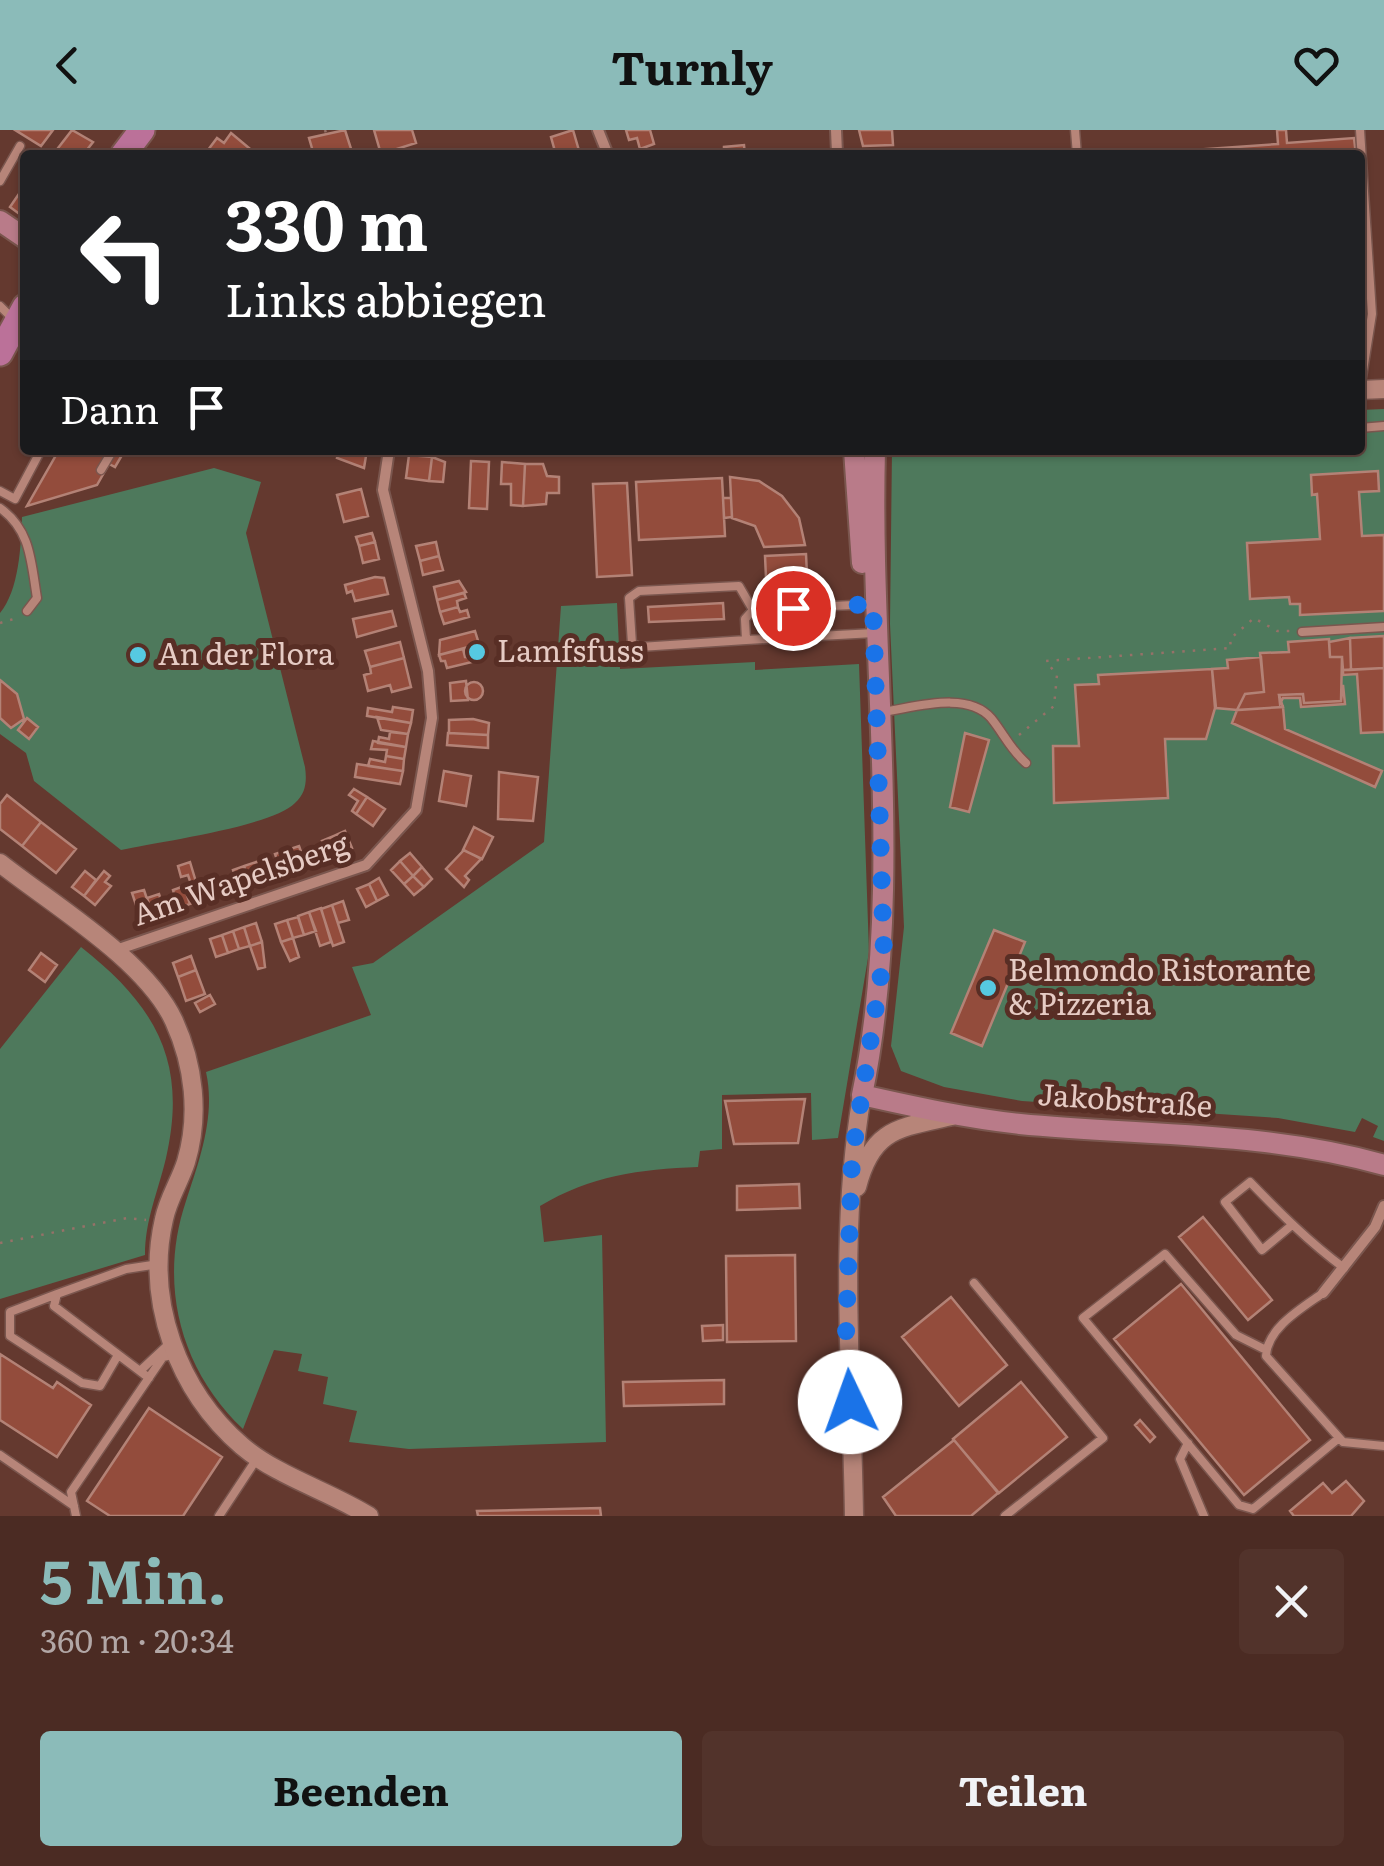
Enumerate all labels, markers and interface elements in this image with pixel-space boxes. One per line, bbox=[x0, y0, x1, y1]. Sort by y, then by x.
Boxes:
text: Turnly bbox=[611, 32, 773, 99]
icon: back bbox=[40, 38, 95, 93]
icon: heart bbox=[1289, 38, 1344, 93]
text: 330 m bbox=[225, 169, 429, 273]
icon: left bbox=[60, 190, 190, 320]
text: Links abbiegen bbox=[225, 264, 547, 331]
text: Dann bbox=[60, 379, 159, 436]
icon: arrive bbox=[179, 380, 234, 435]
pin bbox=[751, 566, 836, 651]
icon: arrive bbox=[766, 581, 821, 636]
place label: Lamfsfuss bbox=[497, 627, 644, 671]
place label: An der Flora bbox=[158, 630, 335, 674]
marker: Lamfsfuss bbox=[466, 641, 488, 663]
marker: An der Flora bbox=[127, 644, 149, 666]
street label: Am Wapelsberg bbox=[126, 820, 354, 935]
place label: Belmondo Ristorante & Pizzeria bbox=[1008, 946, 1311, 1024]
marker: Belmondo Ristorante & Pizzeria bbox=[977, 977, 999, 999]
street label: Jakobstraße bbox=[1036, 1070, 1214, 1126]
position arrow bbox=[798, 1350, 902, 1454]
text: 5 Min. bbox=[40, 1533, 227, 1622]
button: close bbox=[1239, 1549, 1344, 1654]
text: 360 m · 20:34 bbox=[40, 1615, 234, 1663]
button: Beenden bbox=[40, 1731, 682, 1846]
button: Teilen bbox=[702, 1731, 1344, 1846]

